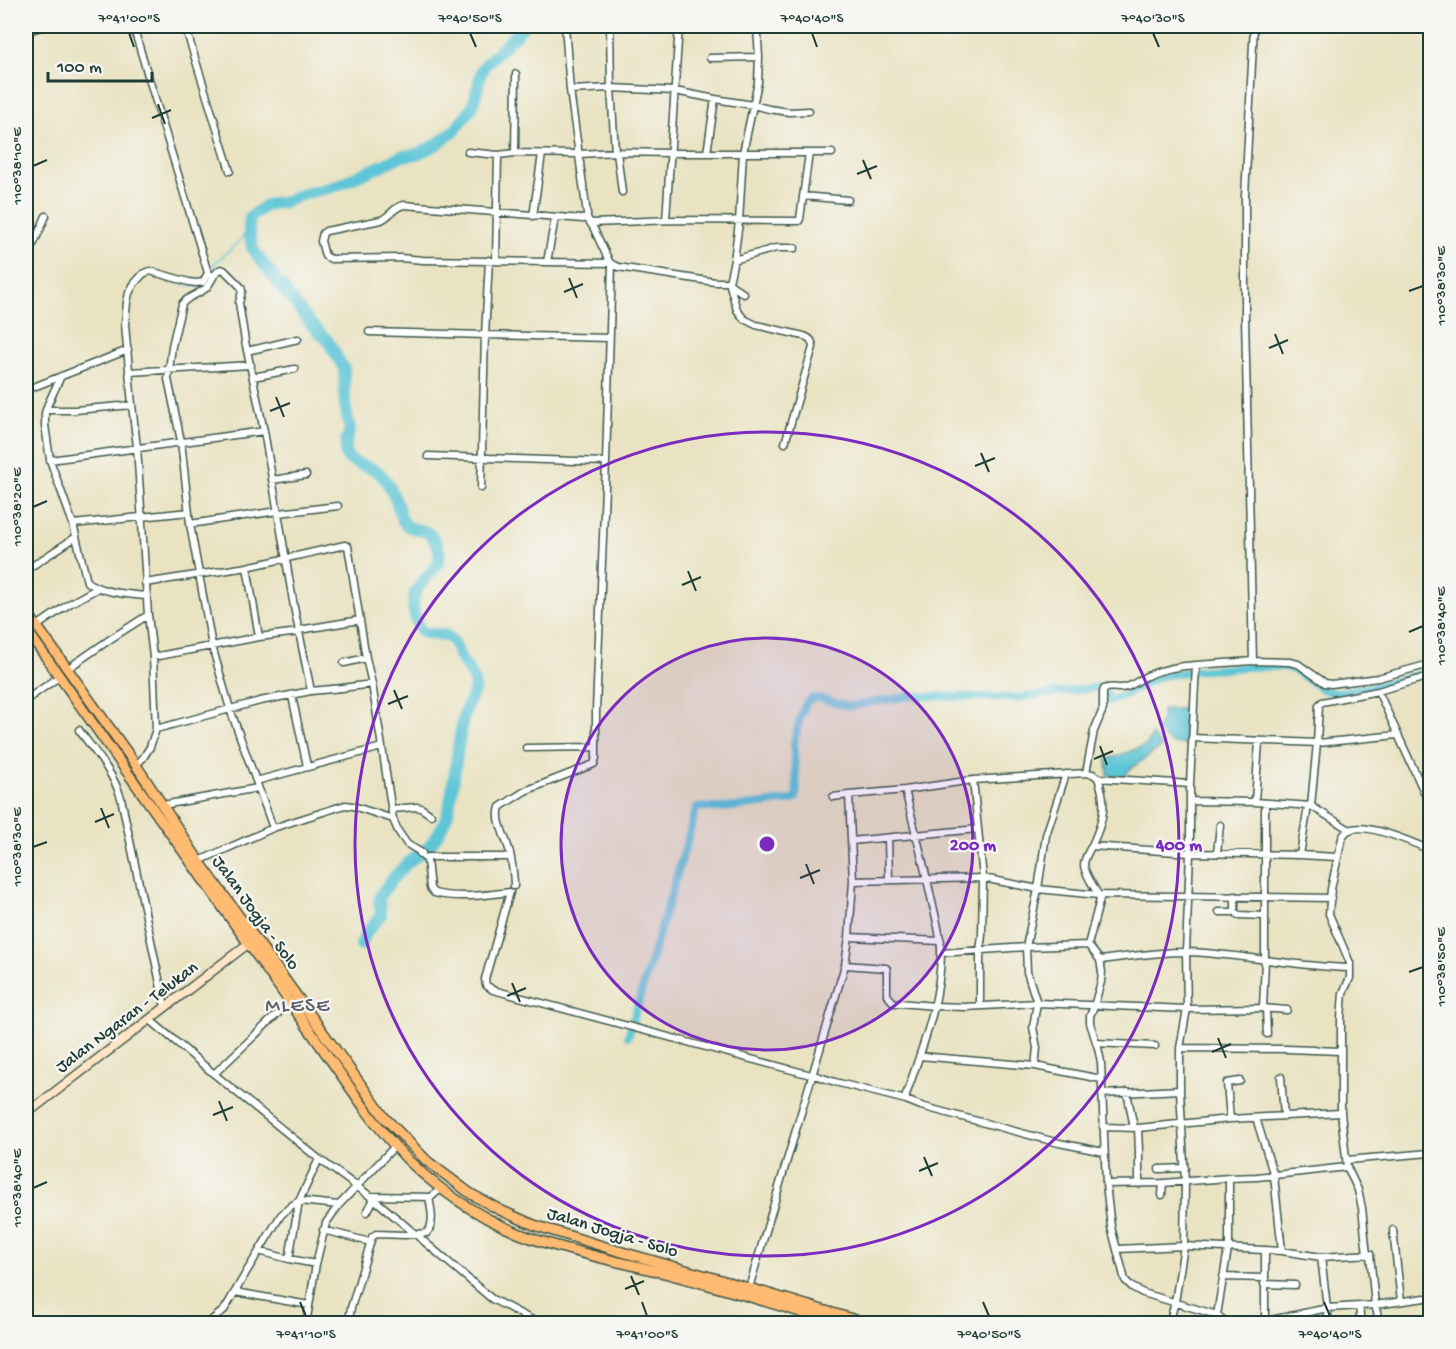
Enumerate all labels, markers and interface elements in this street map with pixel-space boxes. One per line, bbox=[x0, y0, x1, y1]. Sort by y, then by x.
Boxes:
text: 7°41'00"S bbox=[97, 10, 160, 28]
text: 7°40'50"S bbox=[437, 10, 502, 28]
text: 7°40'40"S bbox=[780, 10, 843, 28]
text: 7°40'30"S bbox=[1120, 10, 1185, 28]
scale bar bbox=[48, 45, 152, 83]
text: 100 m bbox=[56, 58, 102, 79]
text: 110°38'10"E bbox=[9, 127, 27, 206]
text: 110°38'30"E bbox=[1433, 246, 1451, 327]
text: 110°38'20"E bbox=[9, 467, 27, 547]
text: 110°38'40"E bbox=[1433, 586, 1451, 666]
text: 110°38'30"E bbox=[9, 807, 27, 888]
centre of rings bbox=[757, 834, 777, 854]
text: 200 m bbox=[950, 836, 996, 857]
text: 400 m bbox=[1155, 836, 1202, 857]
street label: Jalan Jogja - Solo bbox=[207, 852, 303, 975]
text: 110°38'50"E bbox=[1433, 927, 1451, 1008]
street label: Jalan Ngaran - Telukan bbox=[52, 957, 203, 1078]
district label: MLESE bbox=[265, 995, 331, 1020]
text: 110°38'40"E bbox=[9, 1148, 27, 1228]
street label: Jalan Jogja - Solo bbox=[544, 1203, 680, 1263]
text: 7°41'10"S bbox=[275, 1326, 336, 1344]
text: 7°41'00"S bbox=[615, 1326, 678, 1344]
text: 7°40'50"S bbox=[956, 1326, 1021, 1344]
text: 7°40'40"S bbox=[1298, 1326, 1361, 1344]

